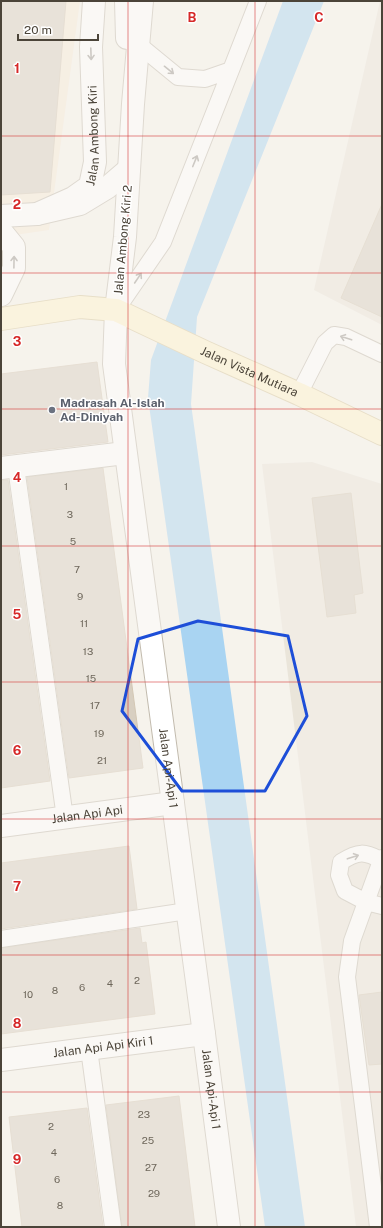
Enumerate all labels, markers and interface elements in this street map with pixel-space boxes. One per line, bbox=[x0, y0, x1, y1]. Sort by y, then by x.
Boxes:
text: B bbox=[188, 10, 197, 25]
text: C bbox=[314, 10, 324, 25]
scale bar bbox=[18, 16, 98, 42]
text: 20 m bbox=[24, 23, 52, 37]
one-way arrow bbox=[87, 47, 95, 60]
text: 1 bbox=[14, 61, 20, 76]
one-way arrow bbox=[164, 65, 175, 74]
street label: Jalan Ambong Kiri bbox=[83, 85, 102, 187]
one-way arrow bbox=[192, 156, 199, 168]
street label: Jalan Ambong Kiri 2 bbox=[111, 184, 135, 296]
text: 2 bbox=[13, 197, 21, 212]
one-way arrow bbox=[10, 256, 18, 269]
one-way arrow bbox=[134, 272, 142, 283]
text: 3 bbox=[13, 334, 22, 349]
one-way arrow bbox=[340, 334, 353, 341]
street label: Jalan Vista Mutiara bbox=[198, 344, 300, 400]
place label: Madrasah Al-Islah Ad-Diniyah bbox=[60, 396, 165, 424]
marker: Madrasah Al-Islah Ad-Diniyah bbox=[47, 405, 57, 415]
text: 4 bbox=[13, 470, 22, 485]
house number: 1 bbox=[64, 480, 68, 492]
house number: 3 bbox=[67, 508, 73, 520]
house number: 5 bbox=[70, 535, 76, 547]
house number: 7 bbox=[74, 563, 80, 575]
house number: 9 bbox=[77, 590, 83, 602]
text: 5 bbox=[13, 607, 22, 622]
house number: 11 bbox=[80, 617, 88, 629]
house number: 13 bbox=[83, 645, 93, 657]
house number: 15 bbox=[86, 672, 96, 684]
house number: 17 bbox=[90, 699, 100, 711]
house number: 19 bbox=[94, 727, 104, 739]
street label: Jalan Api-Api 1 bbox=[156, 727, 181, 809]
text: 6 bbox=[13, 743, 22, 758]
house number: 21 bbox=[97, 754, 107, 766]
street label: Jalan Api Api bbox=[51, 803, 124, 826]
one-way arrow bbox=[347, 852, 359, 860]
text: 7 bbox=[13, 879, 21, 894]
house number: 2 bbox=[134, 974, 140, 986]
house number: 4 bbox=[107, 977, 113, 989]
house number: 6 bbox=[79, 981, 85, 993]
house number: 8 bbox=[52, 984, 58, 996]
house number: 10 bbox=[23, 988, 33, 1000]
text: 8 bbox=[13, 1016, 22, 1031]
street label: Jalan Api Api Kiri 1 bbox=[52, 1034, 154, 1060]
street label: Jalan Api-Api 1 bbox=[199, 1048, 223, 1130]
house number: 23 bbox=[138, 1108, 150, 1120]
house number: 2 bbox=[48, 1120, 54, 1132]
house number: 25 bbox=[142, 1134, 154, 1146]
house number: 4 bbox=[51, 1146, 57, 1158]
text: 9 bbox=[13, 1152, 21, 1167]
house number: 27 bbox=[145, 1161, 157, 1173]
house number: 6 bbox=[54, 1173, 60, 1185]
house number: 29 bbox=[148, 1187, 160, 1199]
house number: 8 bbox=[57, 1199, 63, 1211]

